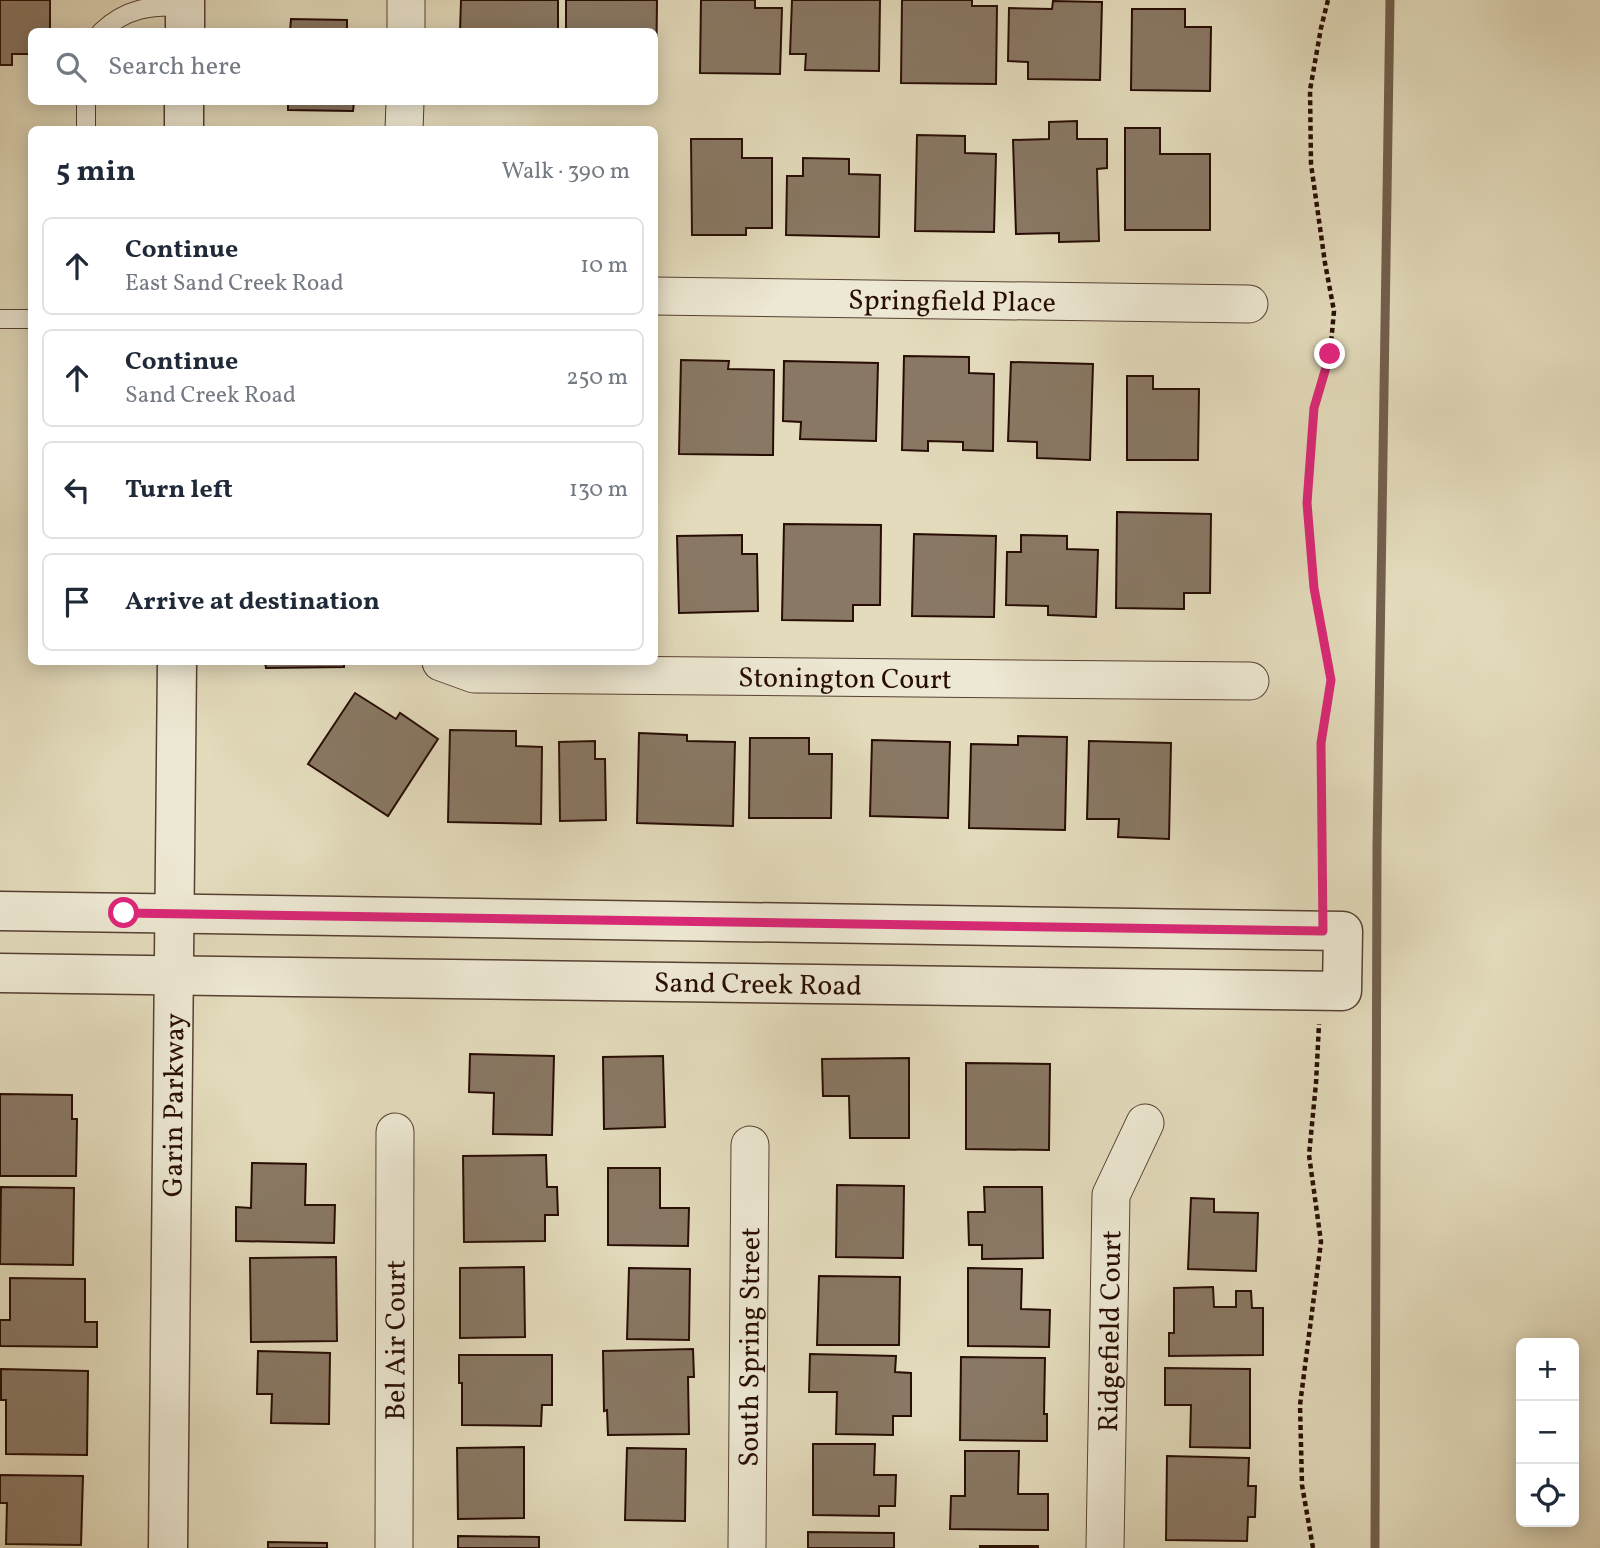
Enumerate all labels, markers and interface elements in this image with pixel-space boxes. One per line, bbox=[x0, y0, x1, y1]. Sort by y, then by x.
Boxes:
search box bbox=[28, 28, 658, 105]
icon: search bbox=[52, 48, 90, 86]
text: Search here bbox=[108, 49, 241, 85]
text: 5 min bbox=[56, 151, 136, 193]
text: Walk · 390 m bbox=[501, 156, 630, 188]
text: Continue bbox=[125, 232, 238, 268]
icon: ahead bbox=[58, 247, 96, 285]
text: 10 m bbox=[580, 250, 628, 282]
text: East Sand Creek Road bbox=[125, 268, 344, 300]
street label: Springfield Place bbox=[848, 282, 1056, 323]
route end bbox=[1314, 338, 1345, 369]
text: Continue bbox=[125, 344, 238, 380]
icon: ahead bbox=[58, 359, 96, 397]
text: 250 m bbox=[566, 362, 628, 394]
text: Sand Creek Road bbox=[125, 380, 296, 412]
icon: left bbox=[58, 471, 96, 509]
text: Turn left bbox=[125, 472, 233, 508]
text: 130 m bbox=[569, 474, 628, 506]
icon: arrive bbox=[58, 583, 96, 621]
text: Arrive at destination bbox=[125, 584, 380, 620]
street label: Stonington Court bbox=[738, 659, 952, 700]
route start bbox=[108, 897, 139, 928]
street label: Sand Creek Road bbox=[654, 964, 862, 1007]
street label: Garin Parkway bbox=[155, 1013, 195, 1197]
street label: South Spring Street bbox=[731, 1227, 771, 1467]
street label: Ridgefield Court bbox=[1090, 1230, 1132, 1432]
street label: Bel Air Court bbox=[377, 1260, 417, 1420]
map controls bbox=[1516, 1338, 1579, 1527]
button: + bbox=[1516, 1338, 1579, 1401]
button: − bbox=[1516, 1401, 1579, 1464]
button: locate bbox=[1516, 1464, 1579, 1527]

